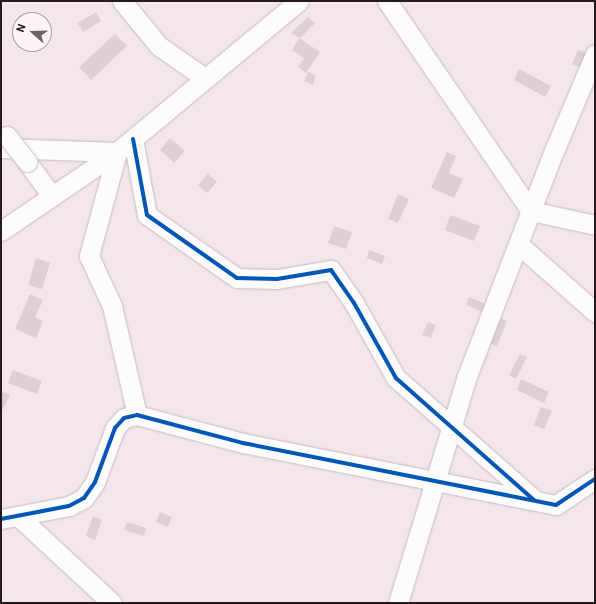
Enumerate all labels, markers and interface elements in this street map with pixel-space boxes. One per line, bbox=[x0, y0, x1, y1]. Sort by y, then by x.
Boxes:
north arrow bbox=[12, 12, 52, 52]
text: N bbox=[14, 22, 29, 34]

